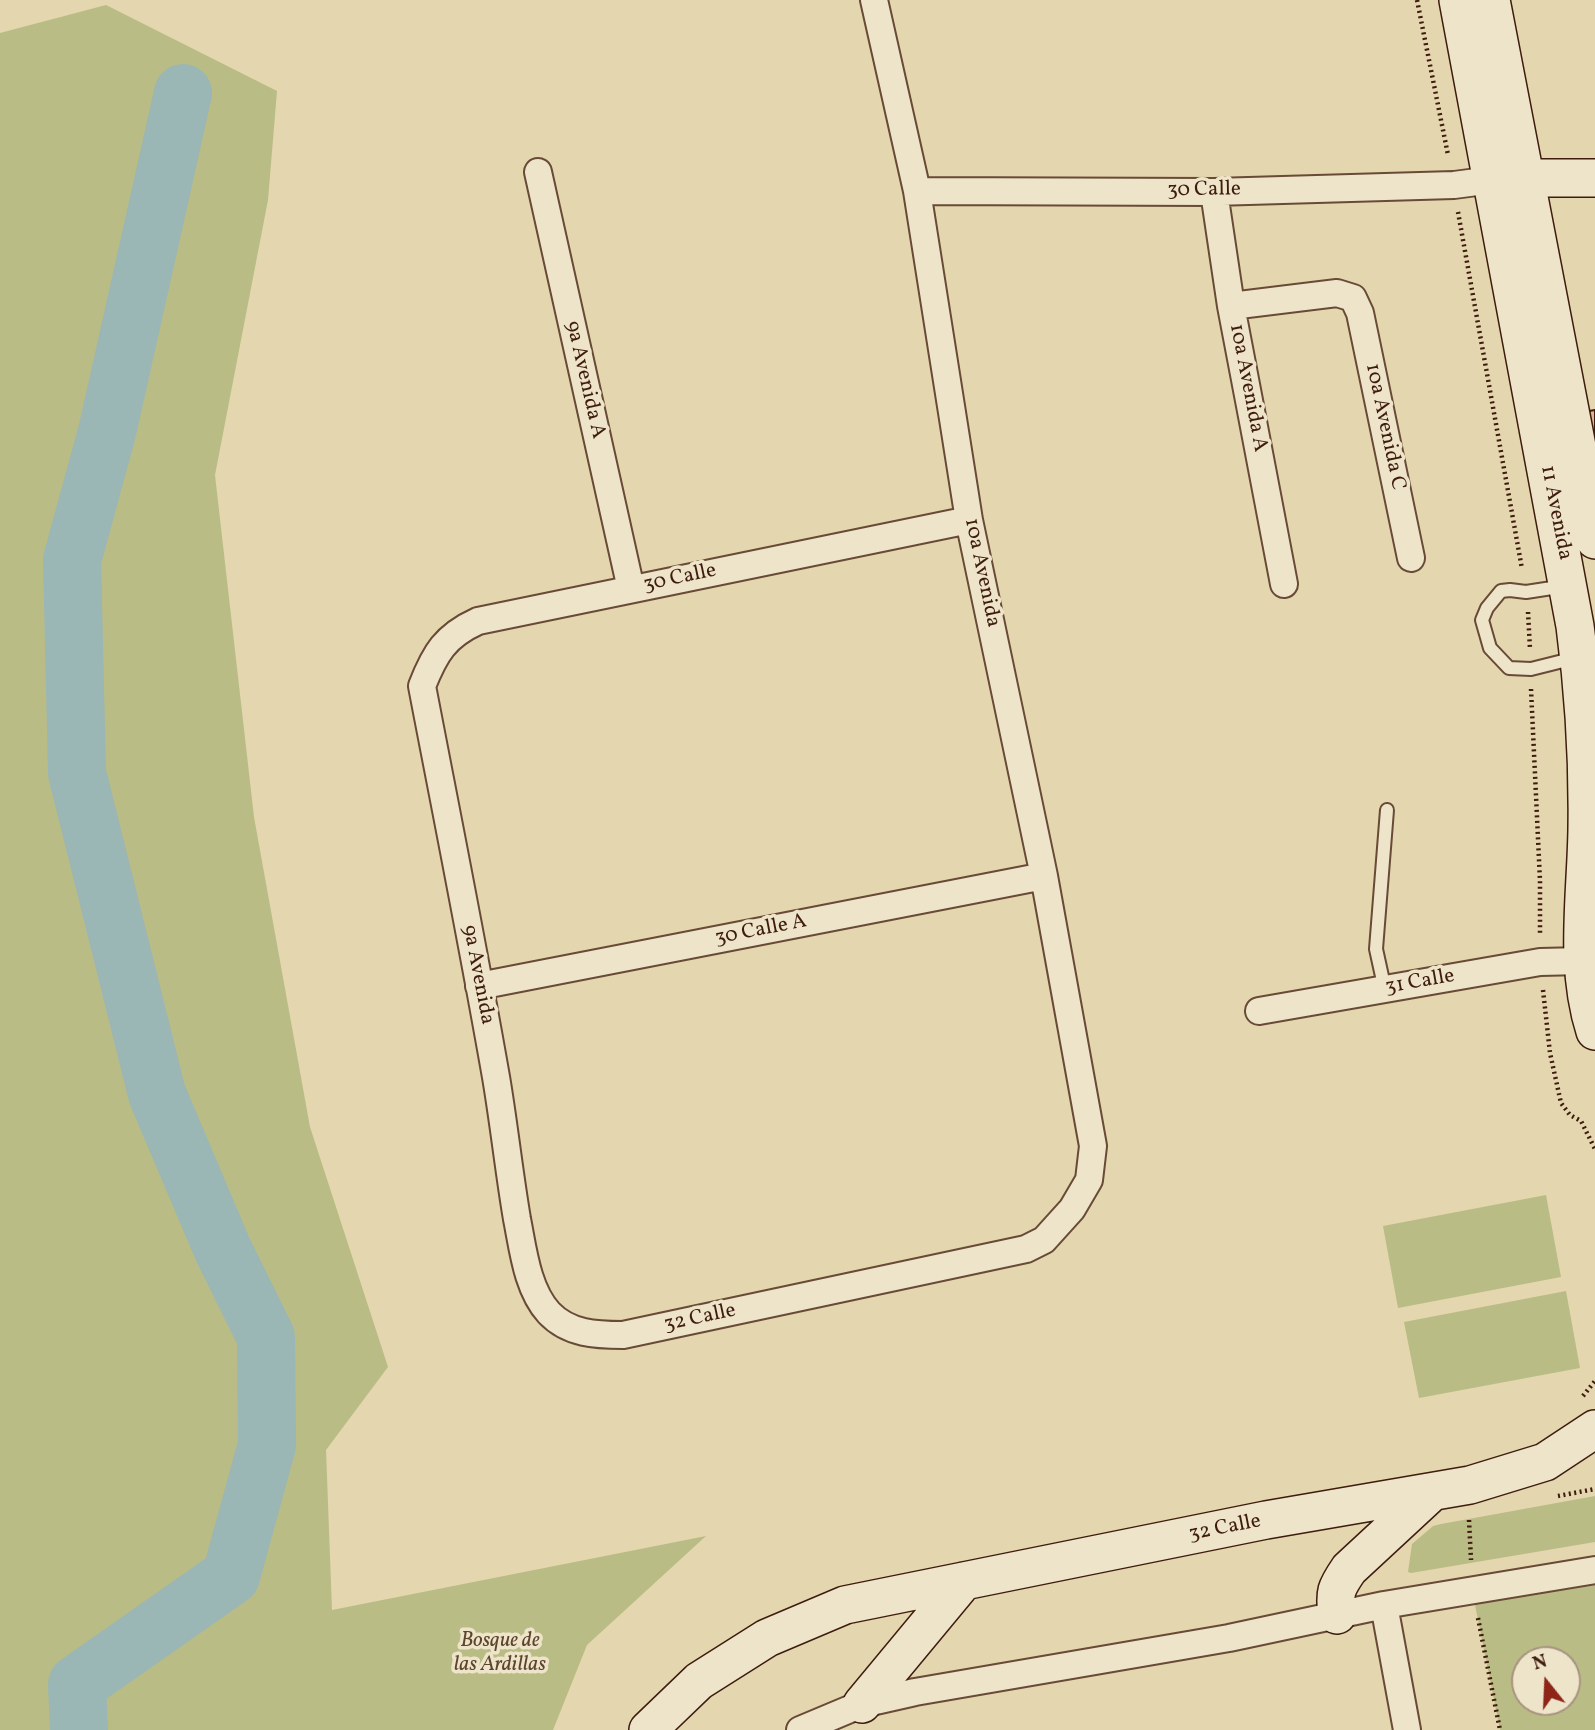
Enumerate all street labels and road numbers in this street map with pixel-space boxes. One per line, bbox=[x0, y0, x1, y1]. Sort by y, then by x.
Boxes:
street label: 30 Calle bbox=[1167, 178, 1241, 204]
street label: 9a Avenida A bbox=[558, 319, 610, 441]
street label: 10a Avenida A bbox=[1222, 322, 1272, 454]
street label: 10a Avenida C bbox=[1358, 361, 1410, 493]
street label: 11 Avenida bbox=[1533, 463, 1577, 563]
street label: 10a Avenida bbox=[957, 516, 1005, 630]
street label: 30 Calle bbox=[641, 559, 719, 599]
street label: 30 Calle A bbox=[713, 910, 809, 952]
street label: 9a Avenida bbox=[455, 923, 499, 1027]
street label: 31 Calle bbox=[1383, 965, 1457, 1001]
street label: 32 Calle bbox=[662, 1299, 738, 1339]
street label: 32 Calle bbox=[1187, 1510, 1263, 1548]

